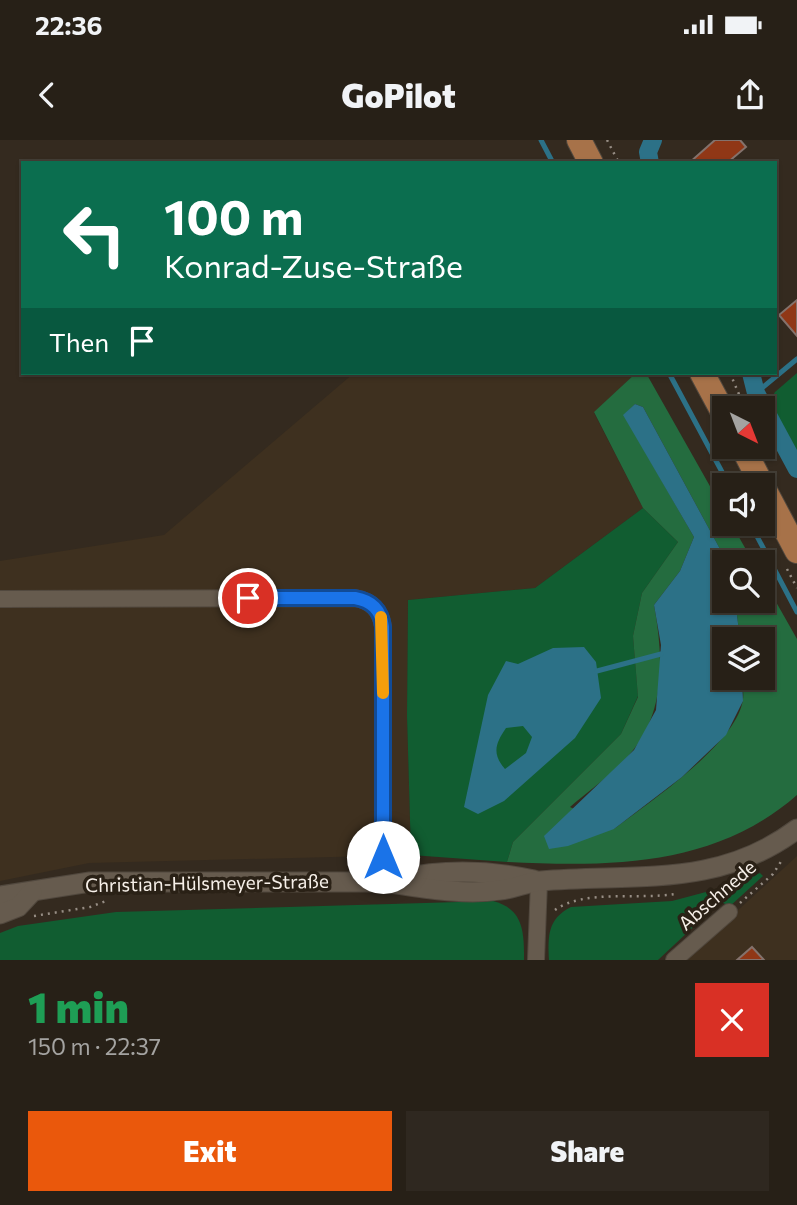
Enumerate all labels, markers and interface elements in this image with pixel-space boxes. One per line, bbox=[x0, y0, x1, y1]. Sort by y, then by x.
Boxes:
text: 22:36 bbox=[35, 9, 103, 40]
text: GoPilot bbox=[341, 75, 456, 115]
icon: back bbox=[28, 76, 66, 114]
icon: share bbox=[731, 76, 769, 114]
text: 100 m bbox=[164, 185, 303, 245]
icon: left bbox=[49, 189, 140, 280]
text: Konrad-Zuse-Straße bbox=[164, 245, 463, 285]
icon: arrive bbox=[123, 322, 161, 360]
text: Then bbox=[49, 326, 109, 357]
north arrow bbox=[712, 396, 775, 458]
map controls bbox=[712, 396, 775, 690]
button: sound bbox=[712, 473, 775, 536]
button: search bbox=[712, 550, 775, 613]
pin bbox=[218, 568, 278, 628]
icon: arrive bbox=[229, 579, 267, 617]
button: layers bbox=[712, 627, 775, 690]
position arrow bbox=[346, 820, 420, 894]
street label: Abschnede bbox=[673, 855, 760, 934]
street label: Christian-Hülsmeyer-Straße bbox=[85, 869, 329, 896]
text: 1 min bbox=[28, 980, 129, 1032]
button: close bbox=[695, 983, 769, 1057]
text: 150 m · 22:37 bbox=[28, 1032, 161, 1060]
button: Exit bbox=[28, 1111, 392, 1191]
button: Share bbox=[406, 1111, 769, 1191]

